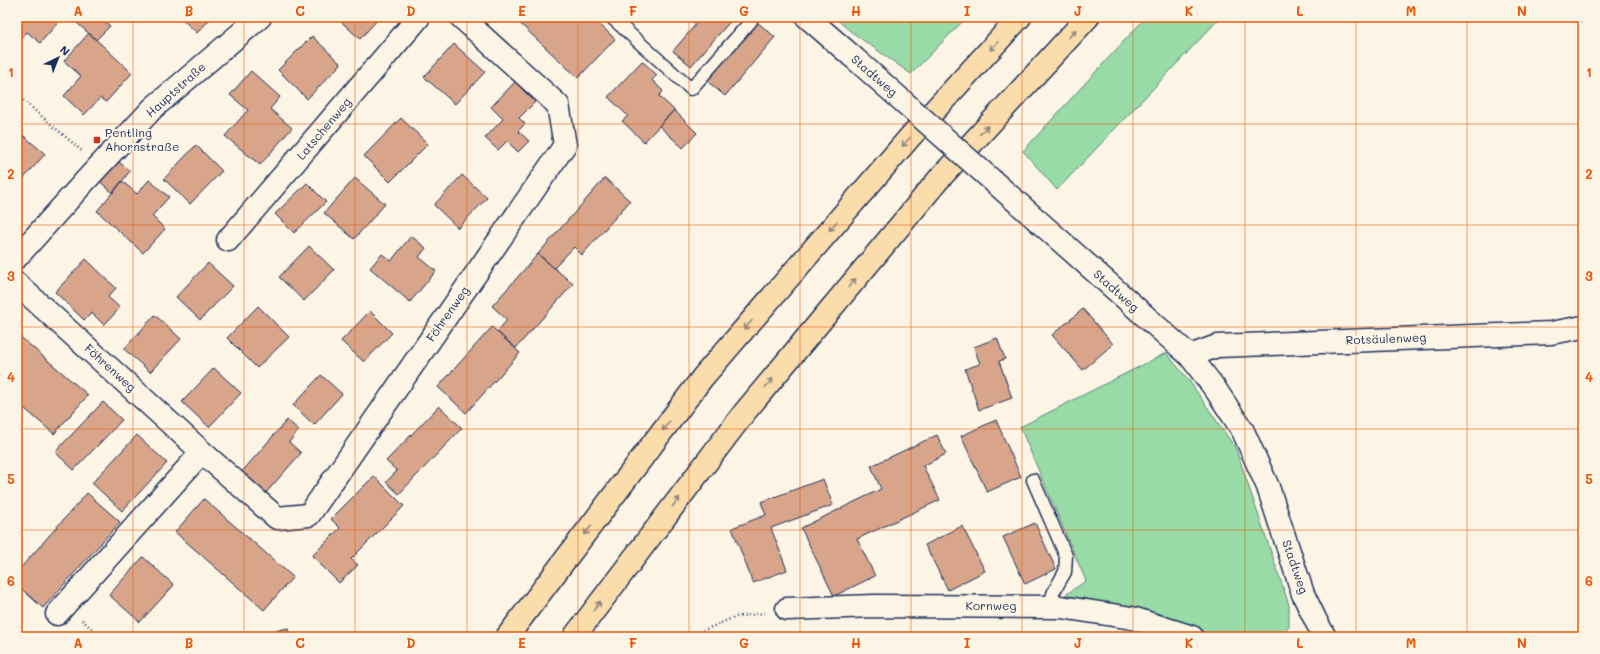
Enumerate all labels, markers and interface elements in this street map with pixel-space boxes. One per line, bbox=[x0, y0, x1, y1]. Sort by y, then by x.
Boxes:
text: A bbox=[73, 2, 83, 19]
text: B bbox=[185, 2, 194, 19]
text: C bbox=[295, 2, 305, 19]
text: D bbox=[406, 2, 416, 19]
text: E bbox=[518, 2, 526, 19]
text: F bbox=[629, 2, 637, 19]
text: G bbox=[739, 2, 749, 19]
text: H bbox=[851, 2, 861, 19]
text: I bbox=[964, 2, 971, 19]
text: J bbox=[1074, 2, 1082, 19]
text: K bbox=[1185, 2, 1194, 19]
text: L bbox=[1296, 2, 1304, 19]
text: M bbox=[1406, 2, 1416, 19]
text: N bbox=[1517, 2, 1527, 19]
one-way arrow bbox=[1068, 29, 1077, 39]
north arrow bbox=[38, 38, 78, 78]
one-way arrow bbox=[989, 41, 999, 51]
text: N bbox=[57, 42, 73, 59]
street label: Stadtweg bbox=[848, 51, 901, 100]
street label: Hauptstraße bbox=[142, 58, 209, 120]
text: 1 bbox=[8, 63, 14, 80]
text: 1 bbox=[1586, 63, 1592, 80]
street label: Latschenweg bbox=[293, 94, 354, 163]
place label: Pentling Ahornstraße bbox=[105, 124, 180, 154]
one-way arrow bbox=[980, 124, 989, 135]
marker: Pentling Ahornstraße bbox=[92, 135, 102, 145]
one-way arrow bbox=[902, 136, 911, 146]
text: 2 bbox=[7, 165, 15, 182]
text: 2 bbox=[1585, 165, 1593, 182]
one-way arrow bbox=[828, 221, 837, 232]
street label: Stadtweg bbox=[1090, 266, 1143, 315]
text: 3 bbox=[7, 267, 15, 284]
text: 3 bbox=[1585, 267, 1593, 284]
one-way arrow bbox=[848, 278, 857, 289]
street label: Föhrenweg bbox=[422, 282, 472, 344]
one-way arrow bbox=[743, 320, 753, 330]
street label: Rotsäulenweg bbox=[1345, 329, 1427, 347]
street label: Föhrenweg bbox=[81, 340, 140, 395]
text: 4 bbox=[7, 368, 15, 385]
text: 4 bbox=[1585, 368, 1593, 385]
one-way arrow bbox=[764, 378, 773, 389]
one-way arrow bbox=[662, 420, 671, 431]
text: 5 bbox=[7, 470, 15, 487]
text: 5 bbox=[1585, 470, 1593, 487]
one-way arrow bbox=[672, 497, 680, 508]
one-way arrow bbox=[584, 524, 592, 535]
street label: Stadtweg bbox=[1279, 538, 1313, 596]
text: 6 bbox=[7, 572, 15, 589]
text: 6 bbox=[1585, 572, 1593, 589]
street label: Kornweg bbox=[966, 597, 1016, 613]
one-way arrow bbox=[593, 600, 602, 611]
text: A bbox=[73, 634, 83, 651]
text: B bbox=[185, 634, 194, 651]
text: C bbox=[295, 634, 305, 651]
text: D bbox=[406, 634, 416, 651]
text: E bbox=[518, 634, 526, 651]
text: F bbox=[629, 634, 637, 651]
text: G bbox=[739, 634, 749, 651]
text: H bbox=[851, 634, 861, 651]
text: I bbox=[964, 634, 971, 651]
text: J bbox=[1074, 634, 1082, 651]
text: K bbox=[1185, 634, 1194, 651]
text: L bbox=[1296, 634, 1304, 651]
text: M bbox=[1406, 634, 1416, 651]
text: N bbox=[1517, 634, 1527, 651]

